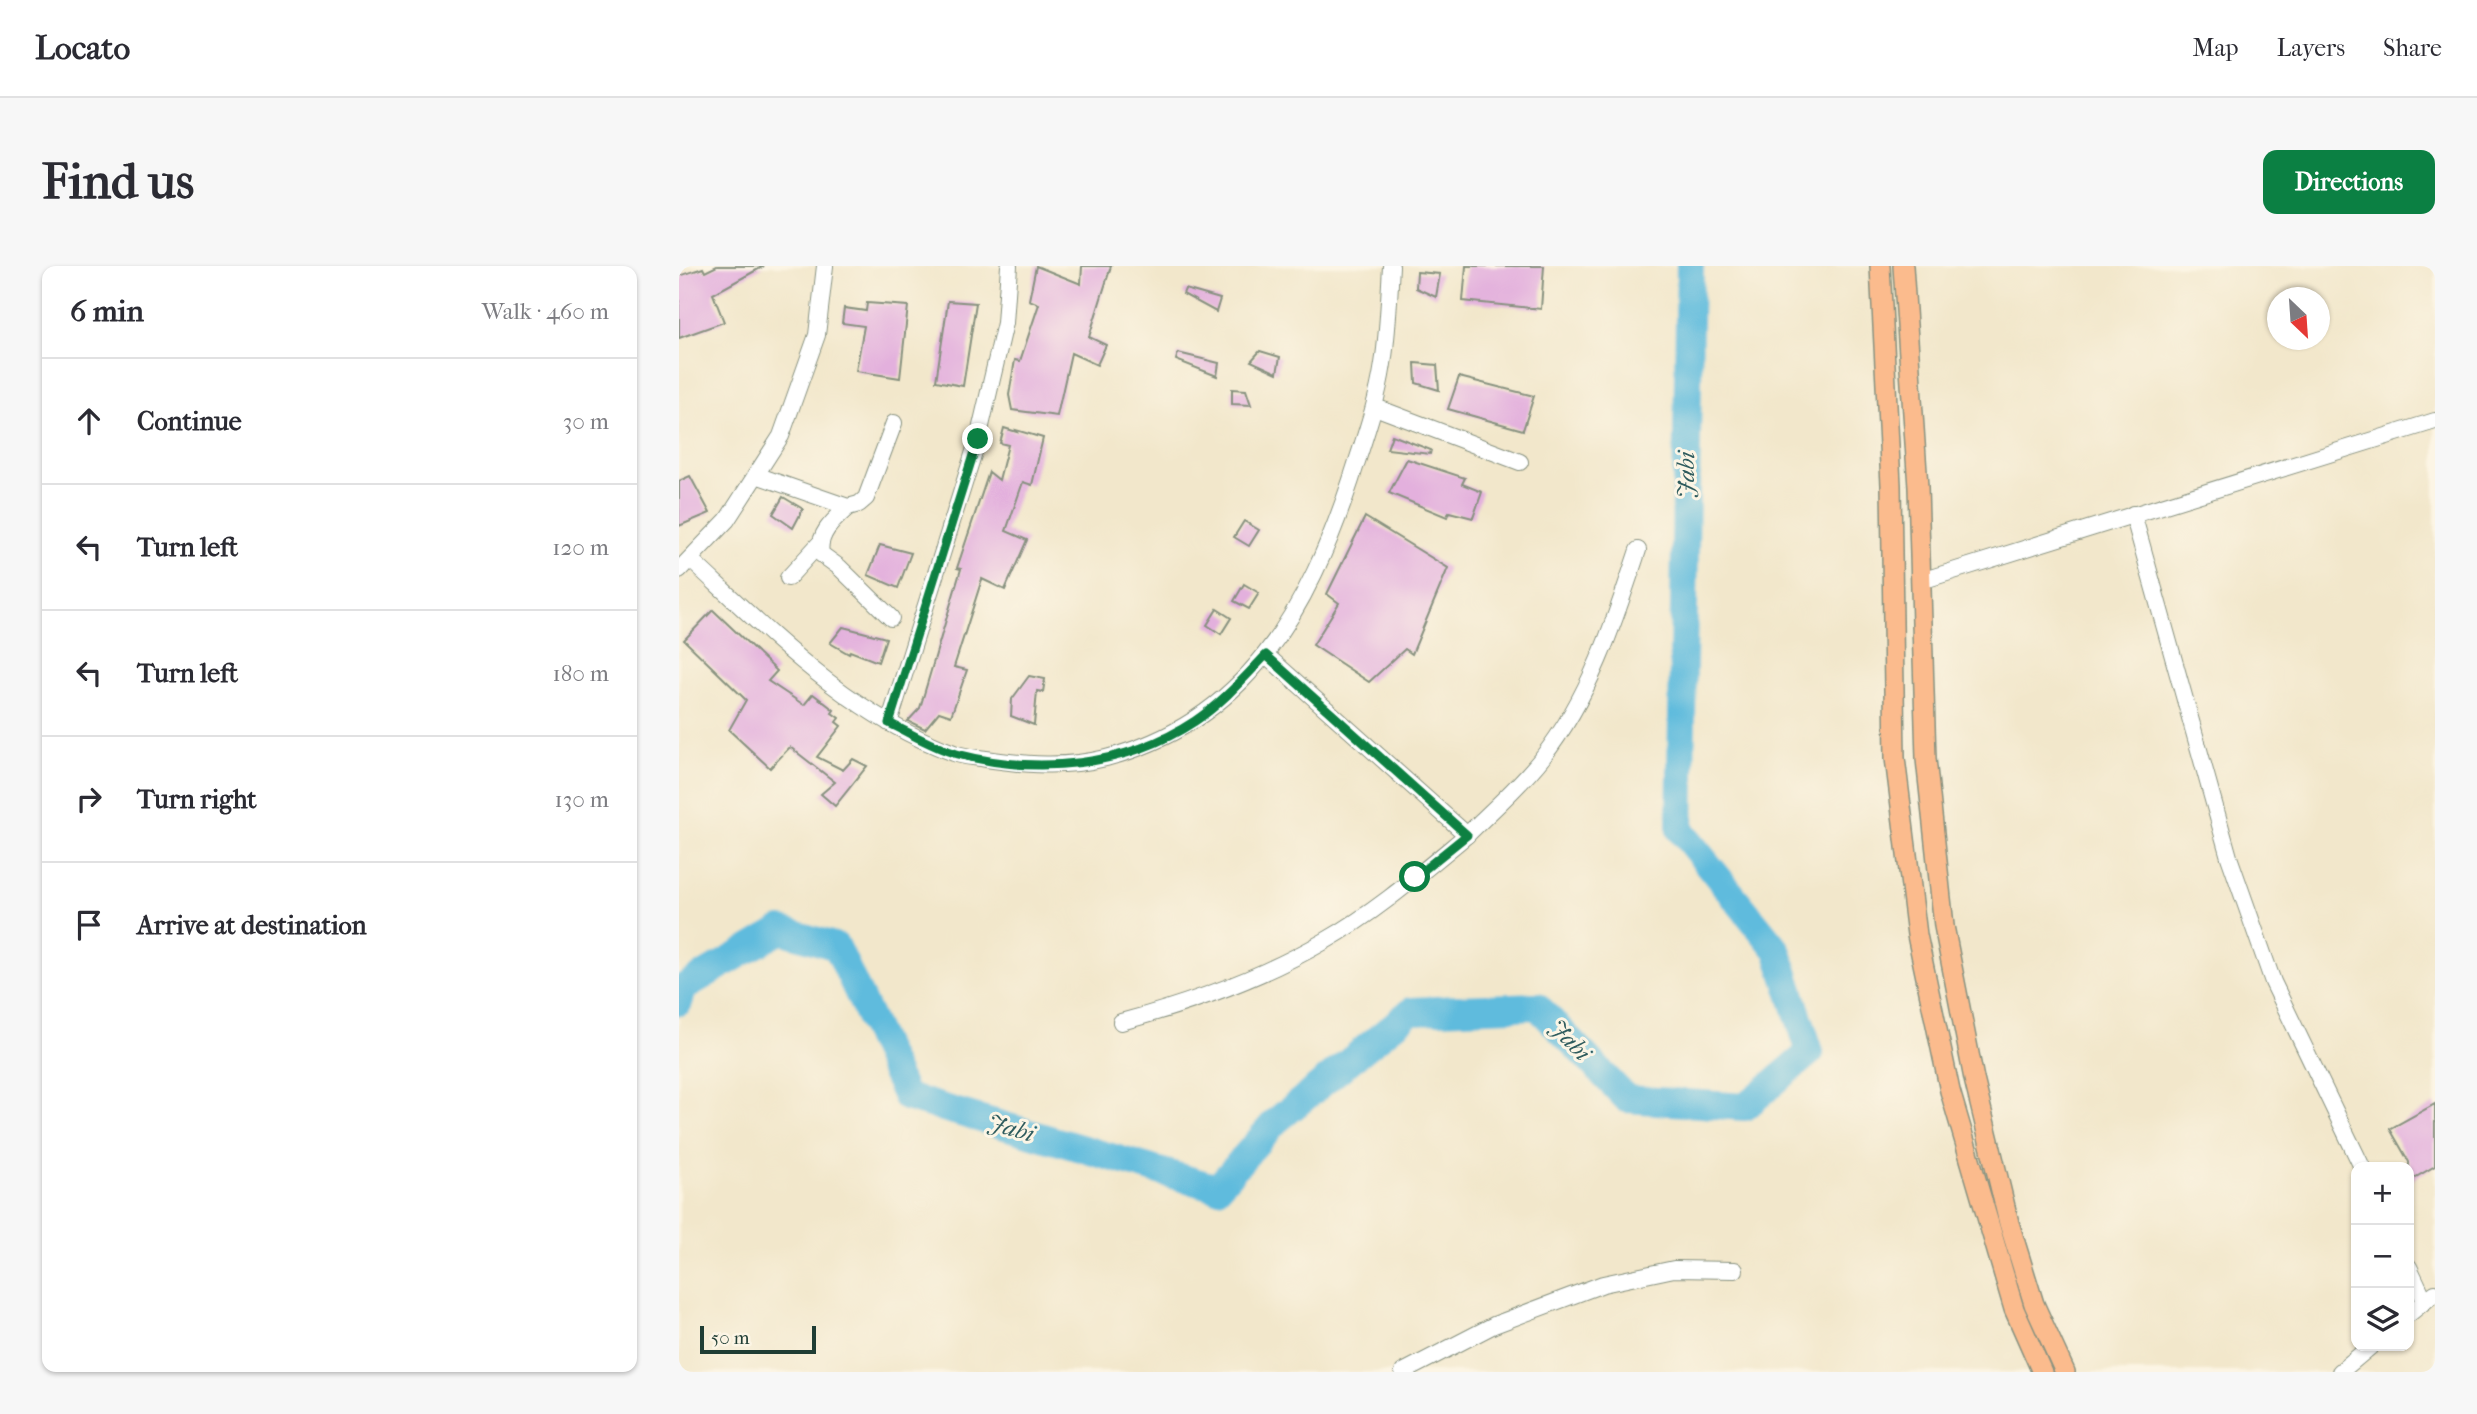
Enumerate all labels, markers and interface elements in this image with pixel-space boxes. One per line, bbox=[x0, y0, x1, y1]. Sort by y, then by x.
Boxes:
text: Locato bbox=[35, 29, 130, 68]
text: Map bbox=[2193, 34, 2239, 62]
text: Layers bbox=[2277, 34, 2345, 62]
text: Share bbox=[2383, 34, 2442, 62]
button: Directions bbox=[2263, 150, 2435, 214]
text: Find us bbox=[42, 153, 194, 211]
north arrow bbox=[2267, 287, 2330, 350]
text: 6 min bbox=[70, 294, 144, 329]
text: Walk · 460 m bbox=[482, 298, 609, 325]
icon: ahead bbox=[70, 402, 108, 440]
text: Continue bbox=[137, 406, 242, 437]
text: 30 m bbox=[563, 408, 609, 435]
route end bbox=[962, 423, 993, 454]
water label: Jabi bbox=[1672, 449, 1700, 499]
icon: left bbox=[70, 528, 108, 566]
text: Turn left bbox=[137, 532, 238, 563]
text: 120 m bbox=[552, 534, 609, 561]
icon: left bbox=[70, 654, 108, 692]
text: Turn left bbox=[137, 658, 238, 689]
text: 180 m bbox=[552, 660, 609, 687]
icon: right bbox=[70, 780, 108, 818]
text: Turn right bbox=[137, 784, 257, 815]
text: 130 m bbox=[555, 786, 609, 813]
route start bbox=[1399, 861, 1430, 892]
icon: arrive bbox=[70, 906, 108, 944]
text: Arrive at destination bbox=[137, 910, 367, 941]
water label: Jabi bbox=[1544, 1013, 1598, 1068]
water label: Jabi bbox=[985, 1108, 1039, 1149]
map controls bbox=[2351, 1162, 2414, 1351]
button: + bbox=[2351, 1162, 2414, 1225]
button: − bbox=[2351, 1225, 2414, 1288]
button: layers bbox=[2351, 1288, 2414, 1351]
scale bar bbox=[700, 1323, 815, 1355]
text: 50 m bbox=[711, 1327, 750, 1349]

